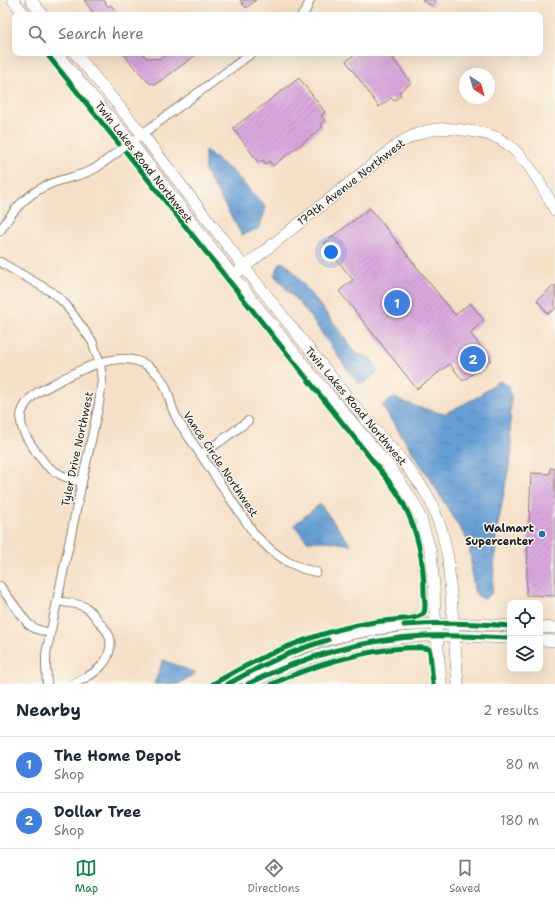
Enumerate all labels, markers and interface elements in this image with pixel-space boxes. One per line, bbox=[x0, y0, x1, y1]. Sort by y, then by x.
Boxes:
search box bbox=[12, 12, 543, 56]
icon: search bbox=[26, 23, 48, 45]
text: Search here bbox=[58, 24, 144, 44]
north arrow bbox=[459, 68, 495, 104]
street label: Twin Lakes Road Northwest bbox=[91, 98, 196, 226]
street label: 179th Avenue Northwest bbox=[294, 135, 409, 229]
your location bbox=[321, 242, 341, 262]
pin: 1 bbox=[384, 288, 410, 318]
street label: Twin Lakes Road Northwest bbox=[302, 344, 410, 469]
pin: 2 bbox=[460, 344, 486, 374]
street label: Tyler Drive Northwest bbox=[58, 390, 97, 508]
street label: Vance Circle Northwest bbox=[180, 408, 262, 520]
place label: Walmart Supercenter bbox=[465, 521, 535, 549]
marker: Walmart Supercenter bbox=[537, 529, 547, 539]
map controls bbox=[507, 600, 543, 672]
button: locate bbox=[507, 600, 543, 636]
button: layers bbox=[507, 636, 543, 672]
text: Nearby bbox=[16, 699, 81, 721]
text: 2 results bbox=[483, 702, 539, 719]
text: The Home Depot bbox=[54, 746, 181, 766]
text: 1 bbox=[26, 756, 32, 773]
text: 80 m bbox=[505, 756, 539, 773]
text: Shop bbox=[54, 766, 84, 783]
text: Dollar Tree bbox=[54, 802, 141, 822]
text: 2 bbox=[24, 812, 34, 829]
text: 180 m bbox=[500, 812, 539, 829]
text: Shop bbox=[54, 822, 84, 839]
tab: Map bbox=[75, 857, 98, 896]
tab: Directions bbox=[247, 857, 300, 896]
tab: Saved bbox=[449, 857, 480, 896]

